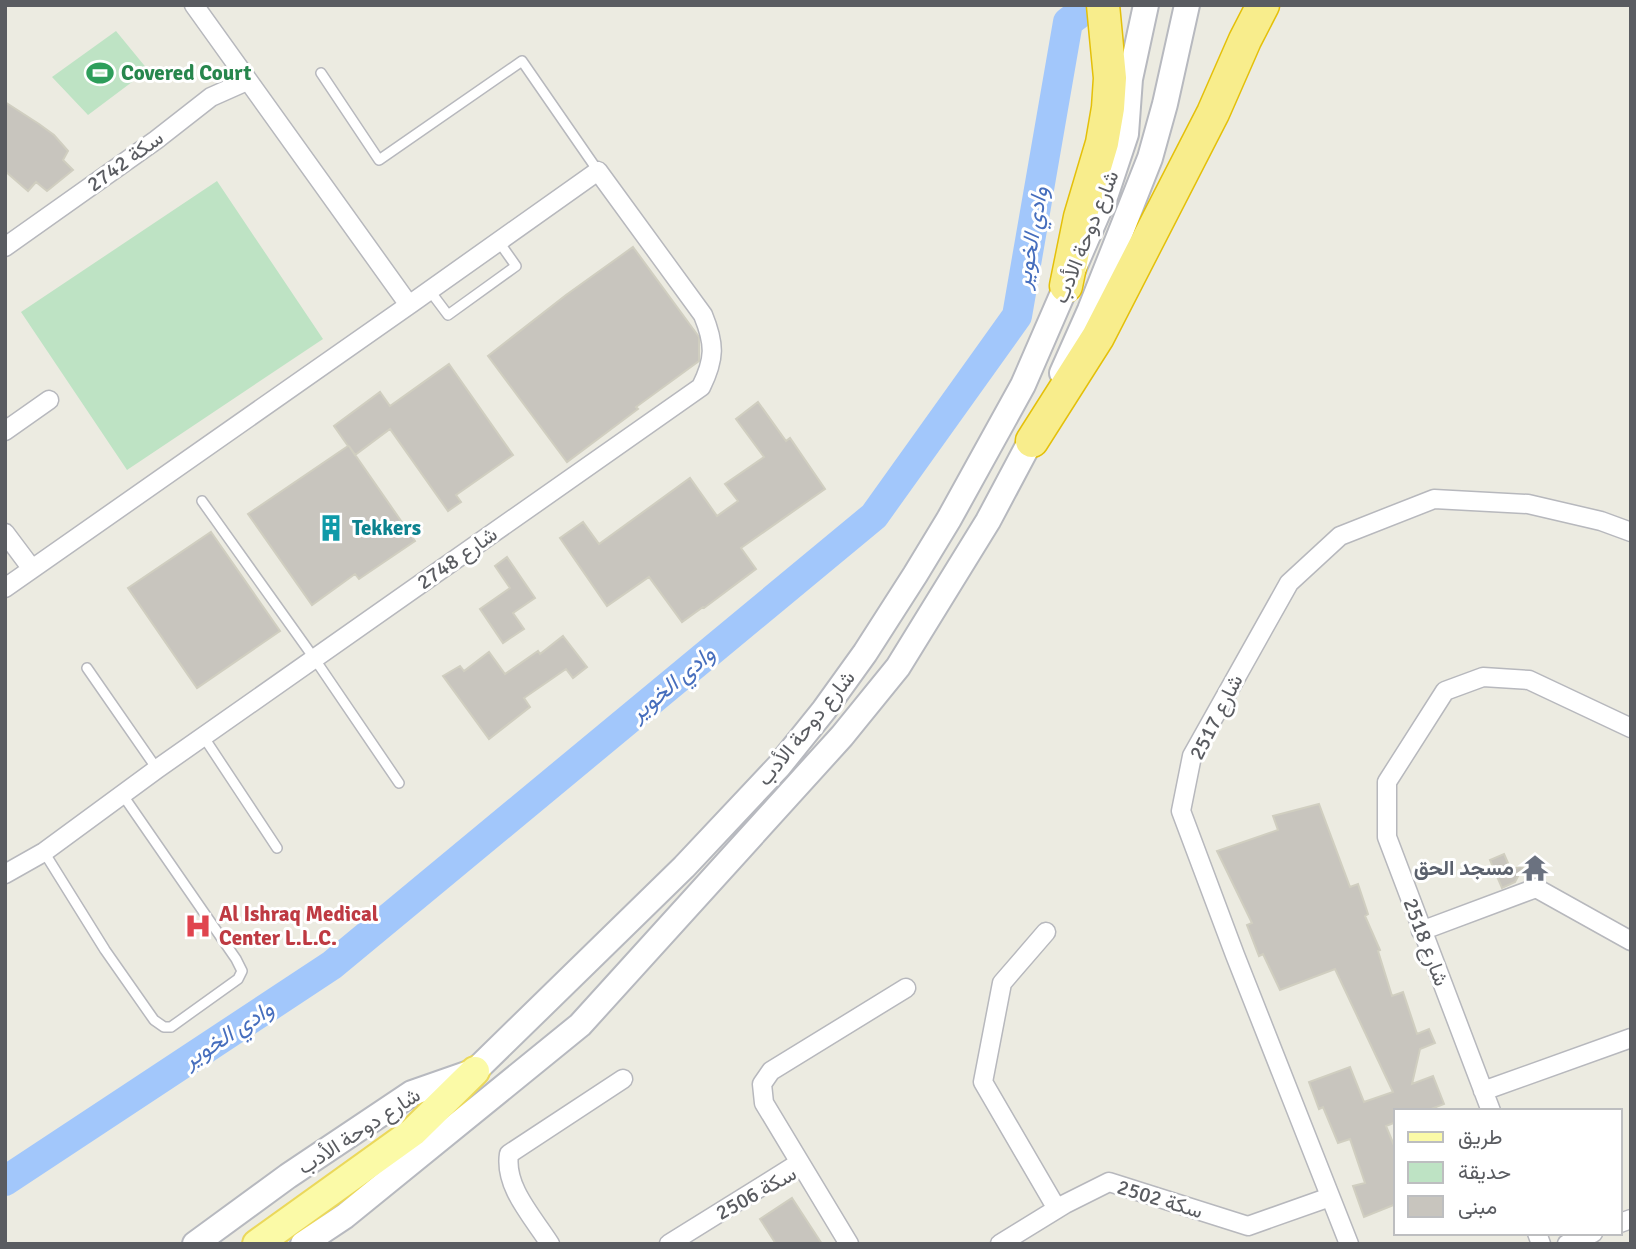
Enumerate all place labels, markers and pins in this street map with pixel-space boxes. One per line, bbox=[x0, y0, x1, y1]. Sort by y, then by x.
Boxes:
sports icon: Covered Court bbox=[85, 58, 115, 88]
place label: Covered Court bbox=[121, 60, 251, 86]
building icon: Tekkers bbox=[316, 513, 346, 543]
place label: Tekkers bbox=[352, 515, 421, 541]
temple icon: مسجد الحق bbox=[1520, 853, 1550, 883]
place label: مسجد الحق bbox=[1414, 855, 1514, 881]
place label: Al Ishraq Medical Center L.L.C. bbox=[219, 901, 379, 951]
hospital icon: Al Ishraq Medical Center L.L.C. bbox=[183, 911, 213, 941]

